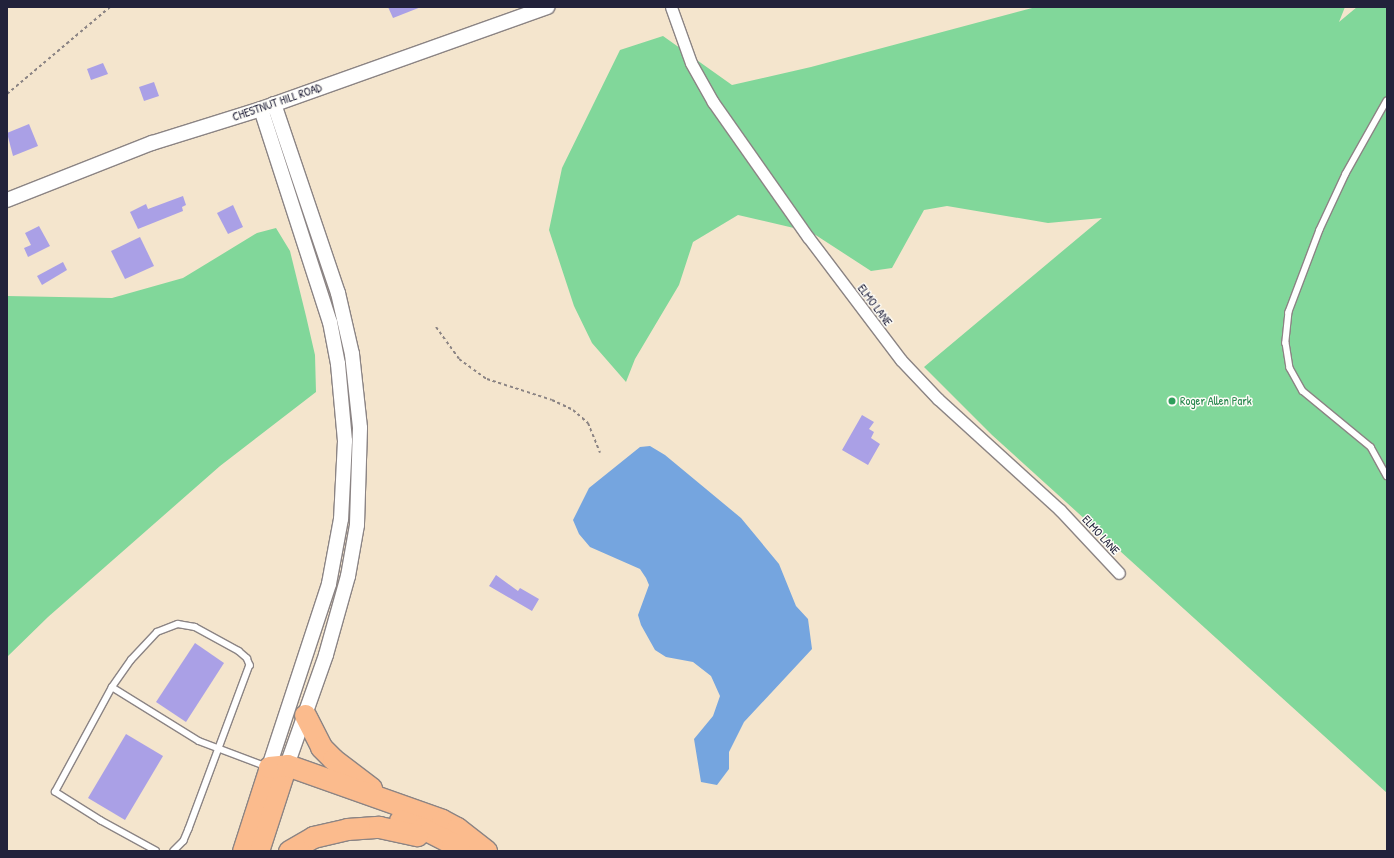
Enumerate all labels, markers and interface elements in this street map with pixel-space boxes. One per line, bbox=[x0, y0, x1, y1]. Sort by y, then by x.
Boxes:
street label: CHESTNUT HILL ROAD bbox=[230, 80, 324, 124]
street label: ELMO LANE bbox=[855, 281, 895, 329]
place label: Roger Allen Park bbox=[1180, 394, 1252, 408]
marker: Roger Allen Park bbox=[1167, 396, 1177, 406]
street label: ELMO LANE bbox=[1079, 512, 1123, 558]

